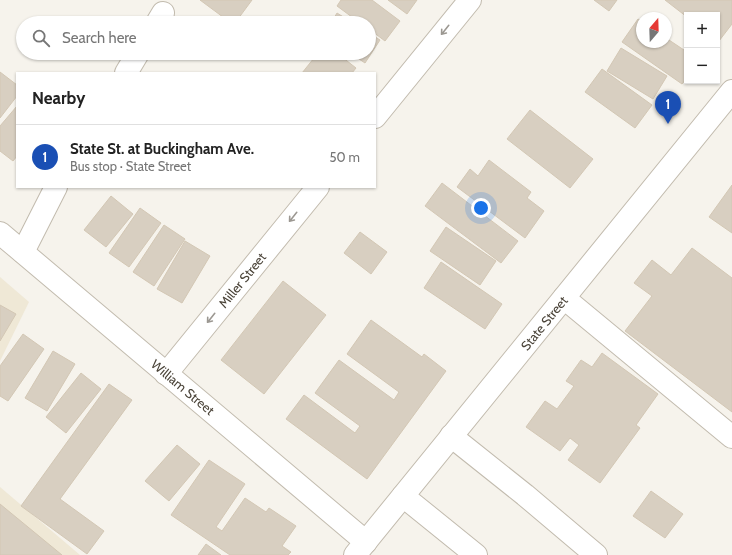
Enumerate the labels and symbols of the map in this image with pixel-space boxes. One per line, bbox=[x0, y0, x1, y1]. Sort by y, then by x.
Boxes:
north arrow bbox=[636, 12, 672, 48]
one-way arrow bbox=[441, 25, 450, 36]
pin: 1 bbox=[655, 91, 681, 124]
your location bbox=[471, 198, 491, 218]
one-way arrow bbox=[289, 212, 298, 223]
street label: Miller Street bbox=[215, 249, 269, 311]
street label: State Street bbox=[517, 292, 571, 353]
one-way arrow bbox=[207, 313, 216, 324]
street label: William Street bbox=[148, 356, 218, 419]

